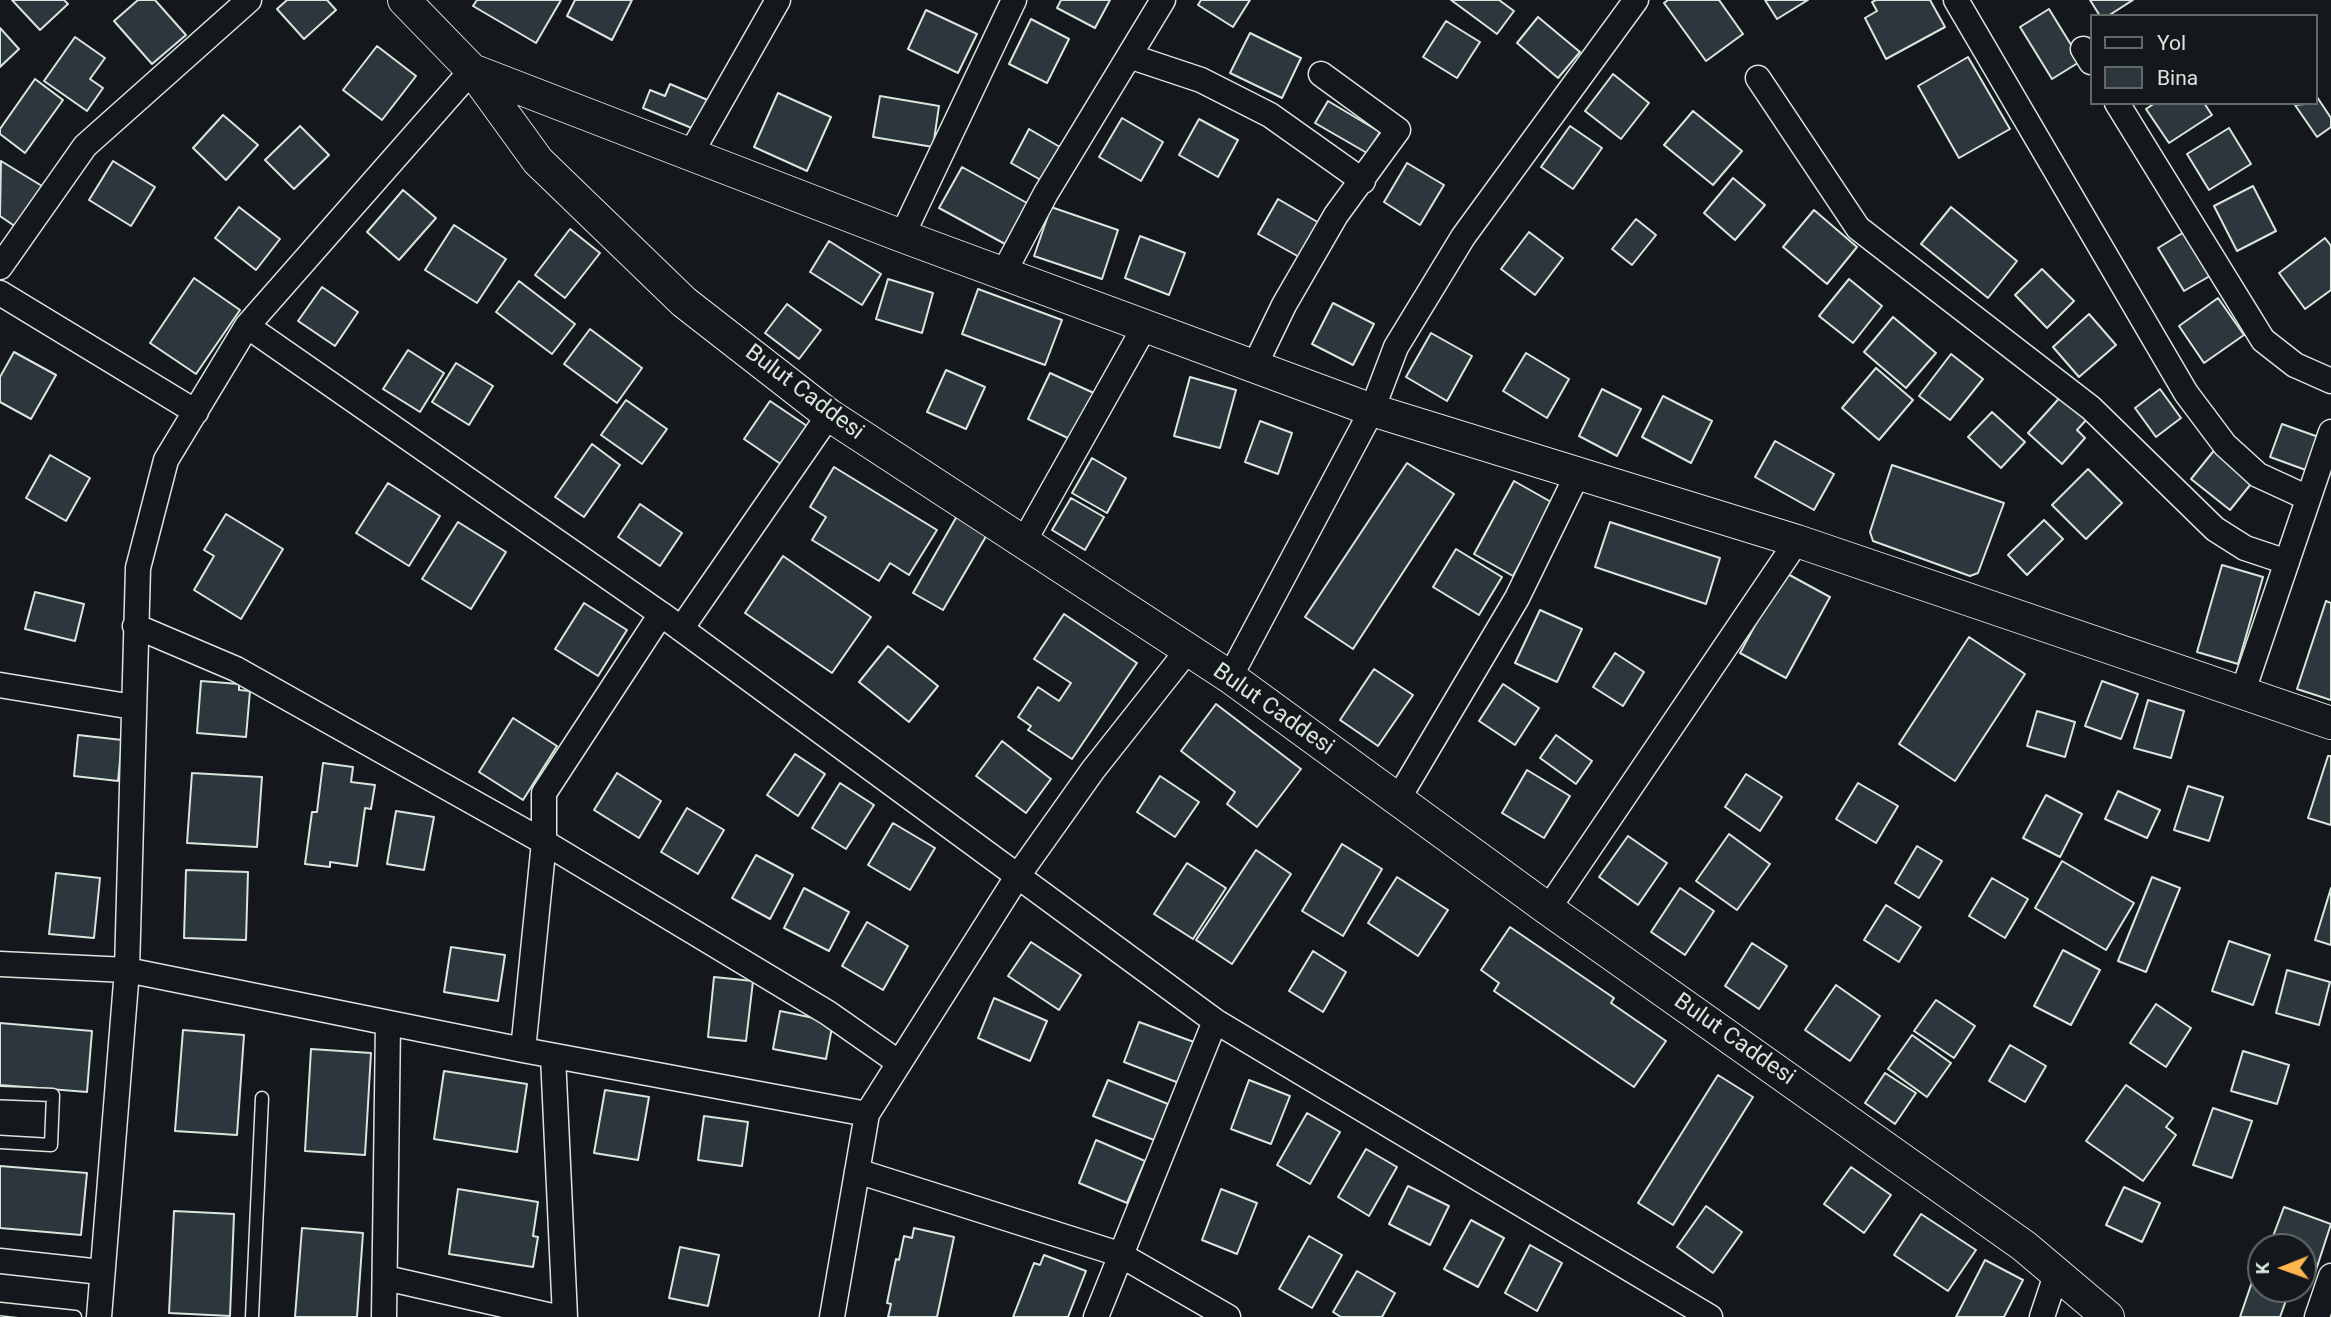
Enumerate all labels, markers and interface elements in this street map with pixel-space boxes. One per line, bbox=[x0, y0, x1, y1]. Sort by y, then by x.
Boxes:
legend bbox=[2090, 14, 2317, 105]
text: Yol bbox=[2157, 31, 2186, 55]
text: Bina bbox=[2157, 66, 2198, 90]
street label: Bulut Caddesi bbox=[739, 339, 869, 447]
street label: Bulut Caddesi bbox=[1207, 658, 1339, 762]
street label: Bulut Caddesi bbox=[1668, 988, 1800, 1092]
north arrow bbox=[2247, 1233, 2317, 1303]
text: K bbox=[2251, 1262, 2274, 1275]

